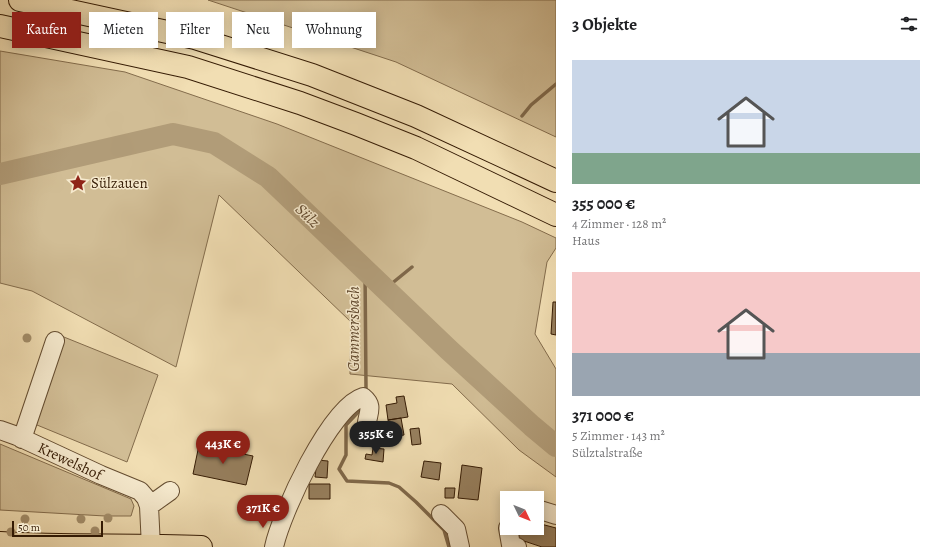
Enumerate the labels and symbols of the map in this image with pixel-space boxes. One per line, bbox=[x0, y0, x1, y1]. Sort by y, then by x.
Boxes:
place icon: Sülzauen bbox=[68, 173, 88, 193]
place label: Sülzauen bbox=[91, 173, 148, 193]
water label: Sülz bbox=[290, 199, 325, 233]
water label: Gammersbach bbox=[343, 286, 365, 372]
pin: 355K € bbox=[343, 421, 409, 455]
pin: 443K € bbox=[190, 431, 256, 465]
street label: Krewelshof bbox=[35, 437, 107, 485]
north arrow bbox=[500, 491, 544, 535]
pin: 371K € bbox=[230, 495, 296, 529]
scale bar bbox=[12, 519, 103, 538]

